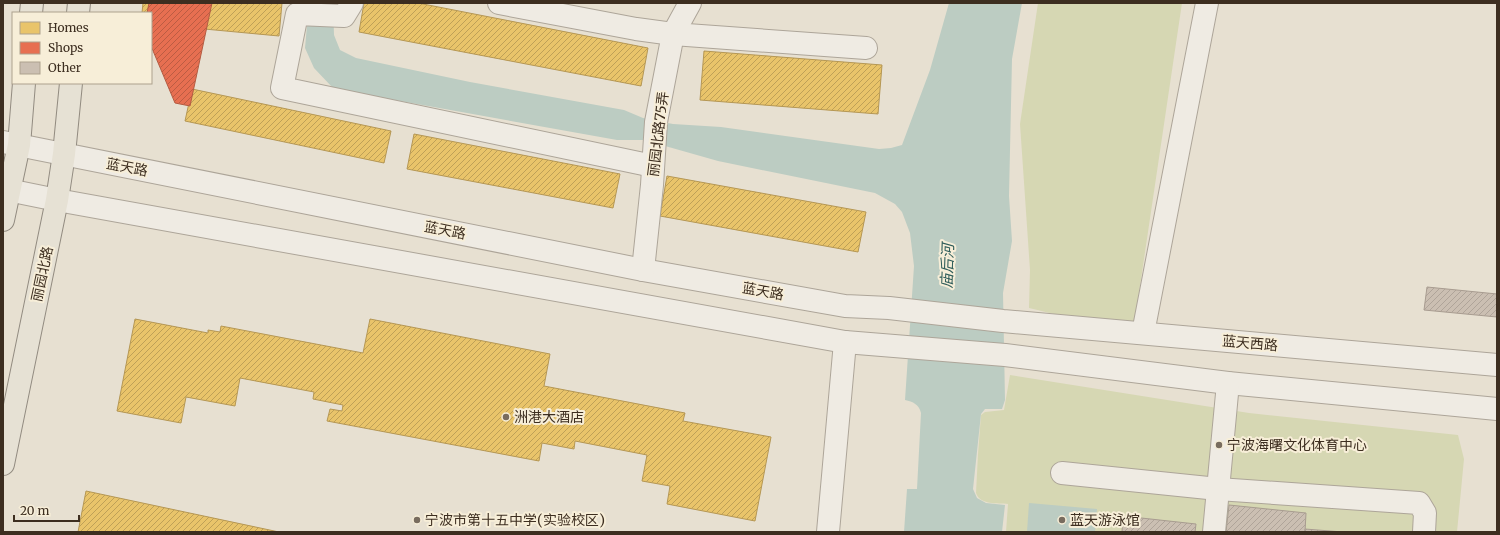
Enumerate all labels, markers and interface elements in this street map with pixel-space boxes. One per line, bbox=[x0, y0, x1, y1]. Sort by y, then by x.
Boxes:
legend bbox=[12, 12, 152, 84]
text: Homes bbox=[48, 20, 89, 35]
text: Shops bbox=[48, 40, 83, 55]
text: Other bbox=[48, 60, 82, 75]
street label: 丽园北路75弄 bbox=[644, 90, 672, 178]
street label: 蓝天路 bbox=[105, 154, 149, 180]
street label: 蓝天路 bbox=[423, 217, 467, 243]
water label: 庙后河 bbox=[937, 240, 957, 289]
street label: 丽园北路 bbox=[27, 245, 57, 303]
street label: 蓝天路 bbox=[741, 278, 785, 304]
street label: 蓝天西路 bbox=[1221, 332, 1279, 354]
place label: 洲港大酒店 bbox=[514, 408, 584, 426]
marker: 洲港大酒店 bbox=[501, 412, 511, 422]
place label: 宁波海曙文化体育中心 bbox=[1227, 436, 1367, 454]
marker: 宁波海曙文化体育中心 bbox=[1214, 440, 1224, 450]
scale bar bbox=[14, 497, 79, 523]
text: 20 m bbox=[20, 503, 49, 518]
place label: 宁波市第十五中学(实验校区) bbox=[425, 511, 605, 529]
place label: 蓝天游泳馆 bbox=[1070, 511, 1140, 529]
marker: 宁波市第十五中学(实验校区) bbox=[412, 515, 422, 525]
marker: 蓝天游泳馆 bbox=[1057, 515, 1067, 525]

